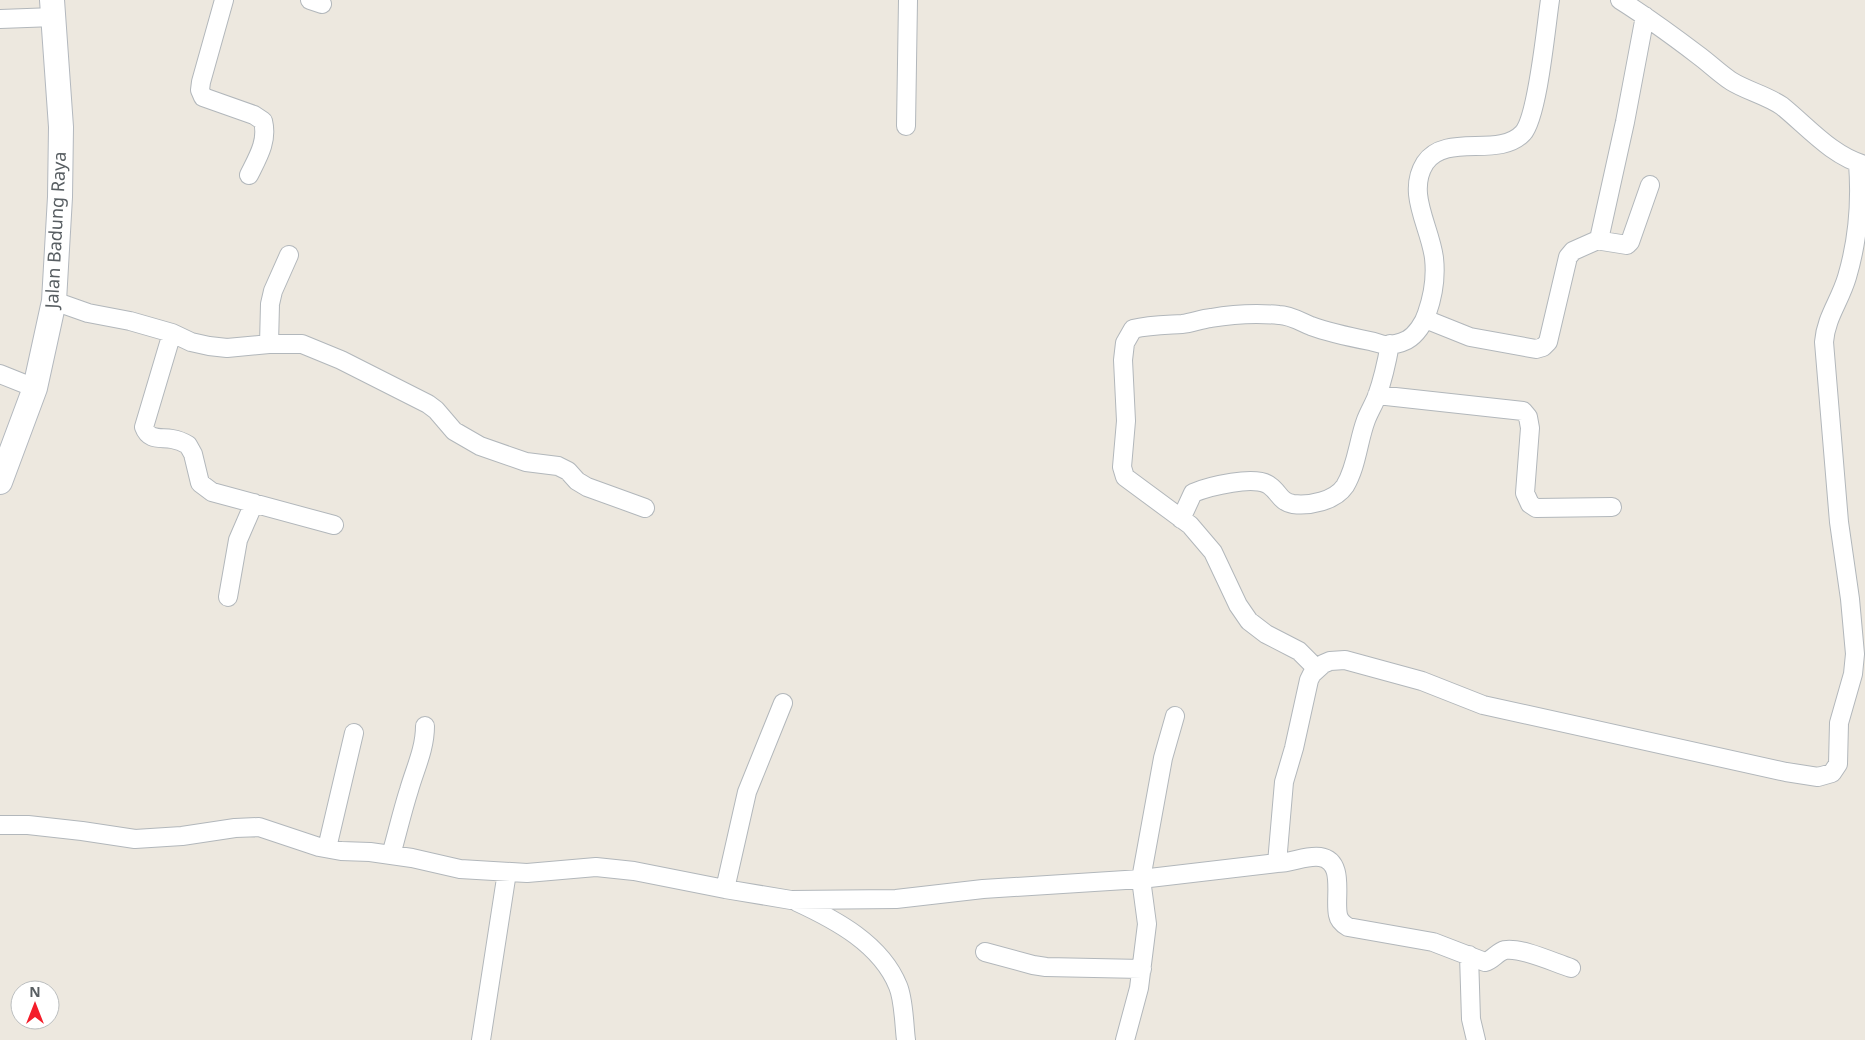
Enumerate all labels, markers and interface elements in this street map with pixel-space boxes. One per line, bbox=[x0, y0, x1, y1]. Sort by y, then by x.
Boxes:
street label: Jalan Badung Raya bbox=[39, 151, 71, 311]
north arrow bbox=[10, 980, 60, 1030]
text: N bbox=[29, 982, 41, 1001]

